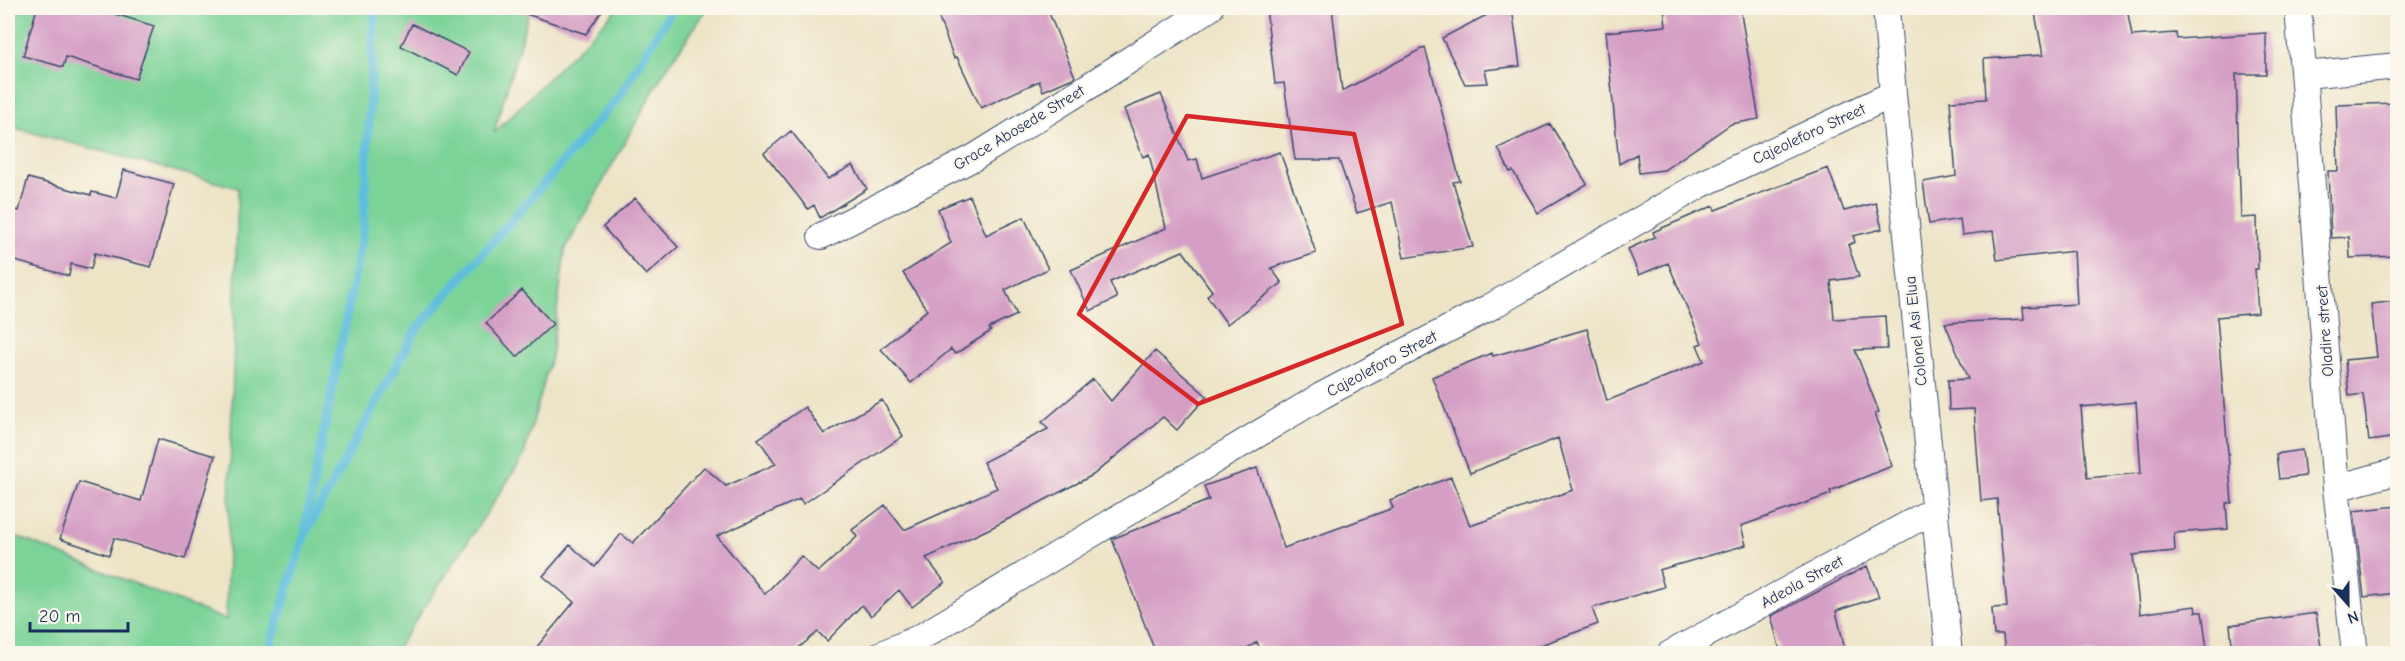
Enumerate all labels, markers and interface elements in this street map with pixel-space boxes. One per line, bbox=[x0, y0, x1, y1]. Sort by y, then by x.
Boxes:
street label: Grace Abosede Street bbox=[950, 82, 1088, 174]
street label: Cajeoleforo Street bbox=[1750, 100, 1869, 168]
street label: Colonel Asi Elua bbox=[1901, 275, 1931, 387]
street label: Oladire street bbox=[2313, 284, 2337, 377]
street label: Cajeoleforo Street bbox=[1324, 327, 1441, 401]
street label: Adeola Street bbox=[1758, 552, 1847, 612]
north arrow bbox=[2318, 574, 2378, 634]
scale bar bbox=[30, 595, 128, 633]
text: 20 m bbox=[39, 606, 80, 627]
text: N bbox=[2345, 607, 2361, 627]

